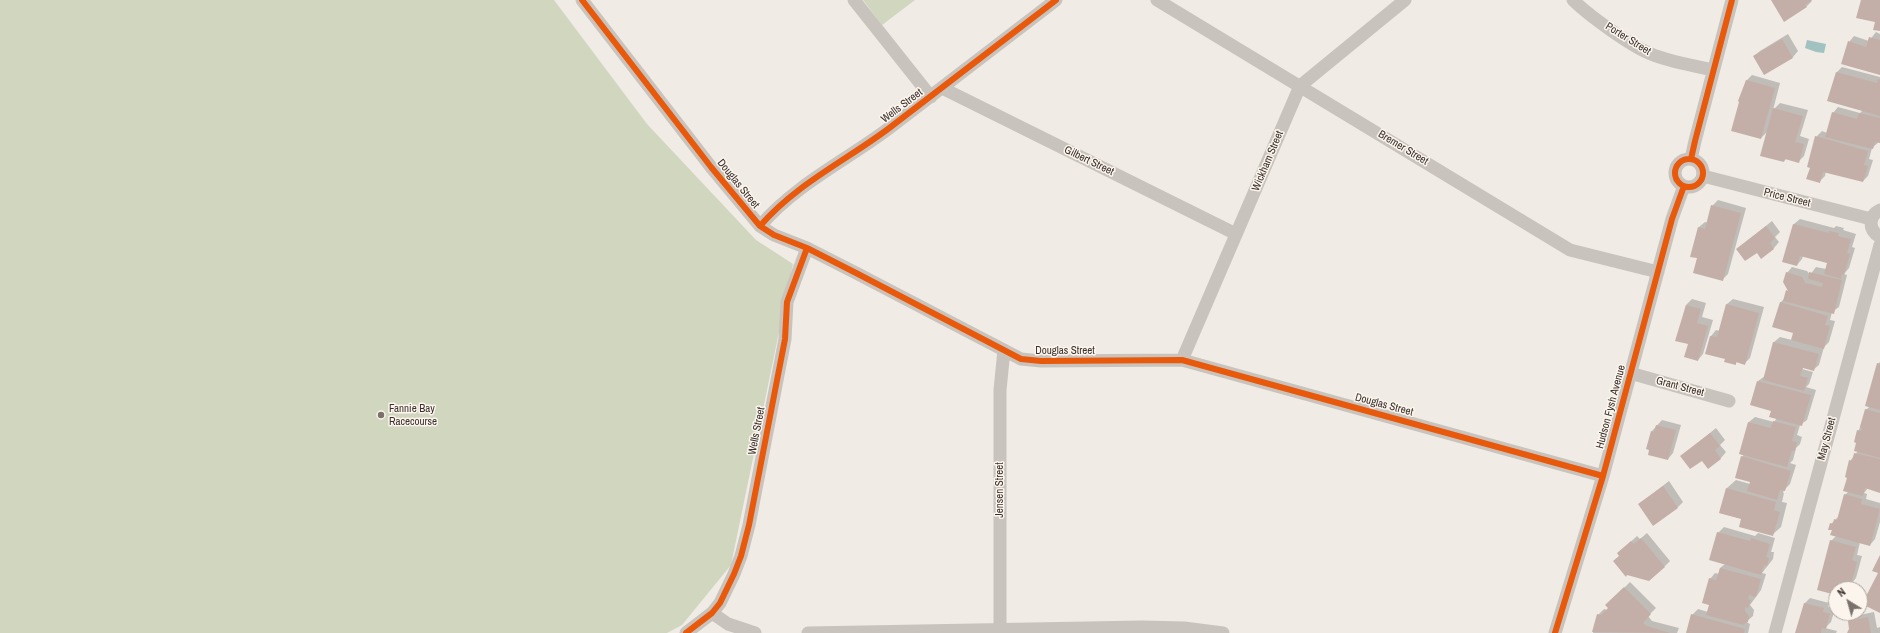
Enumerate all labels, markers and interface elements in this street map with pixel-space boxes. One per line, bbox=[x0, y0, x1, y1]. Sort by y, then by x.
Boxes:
street label: Porter Street bbox=[1603, 20, 1653, 58]
street label: Wells Street bbox=[879, 86, 925, 126]
street label: Bremer Street bbox=[1376, 128, 1430, 168]
street label: Wickham Street bbox=[1249, 129, 1287, 193]
street label: Gilbert Street bbox=[1062, 143, 1116, 179]
street label: Douglas Street bbox=[714, 157, 762, 211]
street label: Price Street bbox=[1762, 186, 1812, 210]
street label: Douglas Street bbox=[1035, 344, 1095, 358]
street label: Hudson Fysh Avenue bbox=[1593, 364, 1629, 450]
street label: Grant Street bbox=[1655, 374, 1705, 400]
street label: Douglas Street bbox=[1353, 391, 1415, 419]
place label: Fannie Bay Racecourse bbox=[389, 402, 437, 428]
street label: Wells Street bbox=[746, 406, 768, 456]
marker: Fannie Bay Racecourse bbox=[376, 410, 386, 420]
street label: May Street bbox=[1815, 416, 1839, 462]
street label: Jensen Street bbox=[993, 462, 1007, 518]
north arrow bbox=[1828, 581, 1868, 621]
text: N bbox=[1835, 585, 1848, 600]

